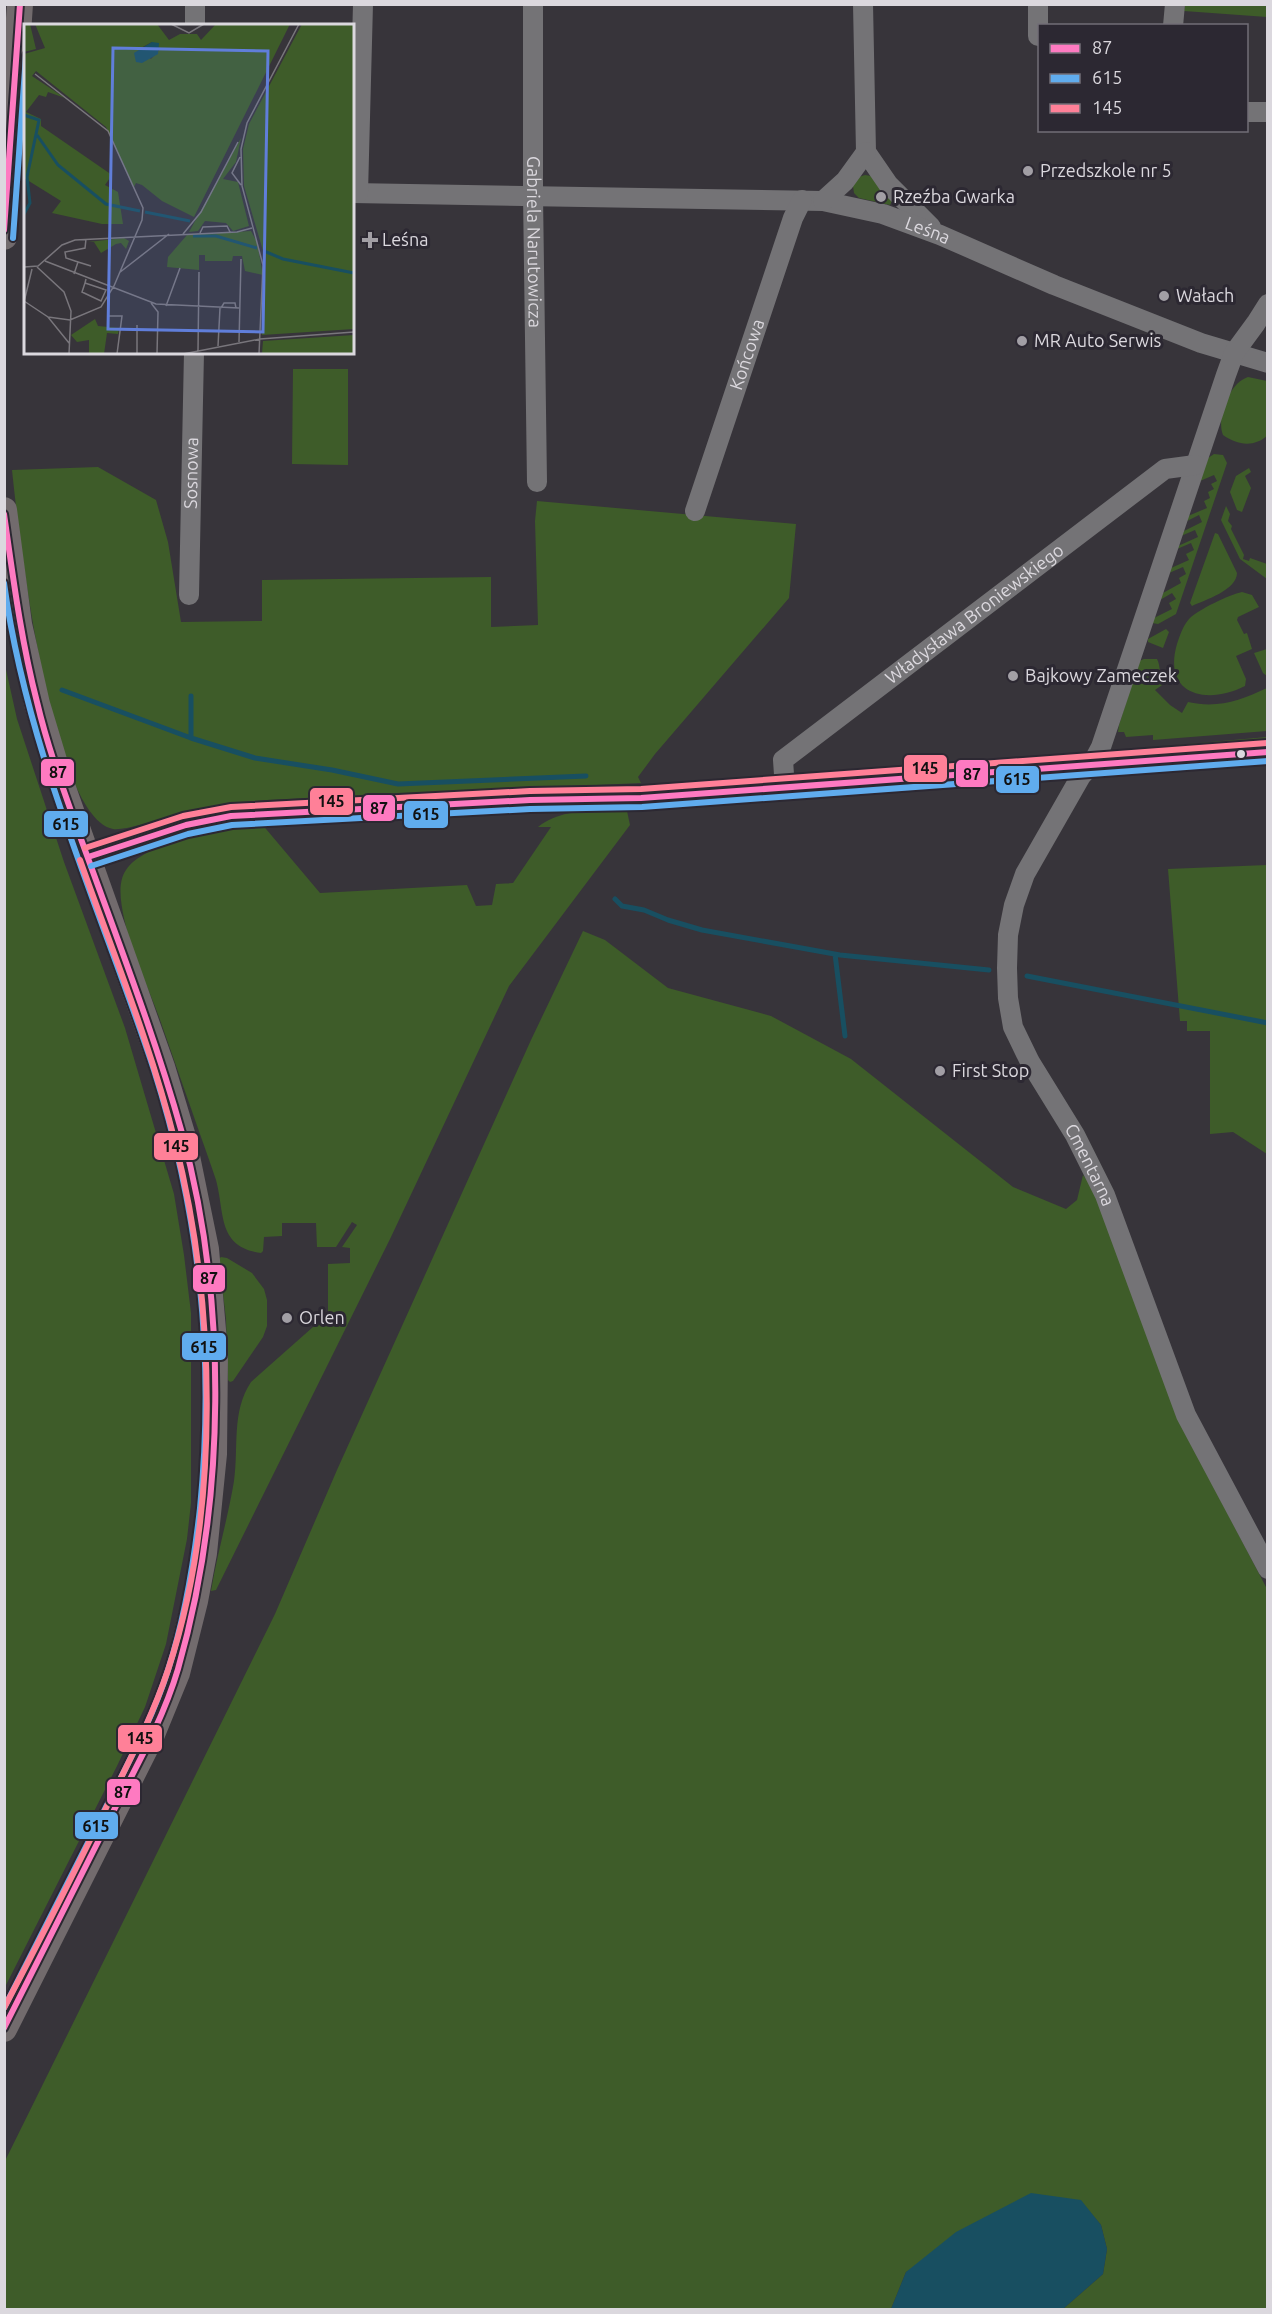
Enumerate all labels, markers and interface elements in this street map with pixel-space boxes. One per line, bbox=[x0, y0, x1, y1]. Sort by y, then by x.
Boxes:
inset map bbox=[24, 24, 354, 354]
legend bbox=[1038, 24, 1248, 132]
text: 87 bbox=[1092, 37, 1112, 57]
text: 615 bbox=[1092, 67, 1122, 87]
text: 145 bbox=[1092, 97, 1122, 117]
street label: Gabriela Narutowicza bbox=[524, 156, 546, 328]
place label: Przedszkole nr 5 bbox=[1040, 160, 1172, 180]
marker: Przedszkole nr 5 bbox=[1021, 164, 1035, 178]
place label: Rzeźba Gwarka bbox=[893, 186, 1015, 206]
marker: Rzeźba Gwarka bbox=[874, 190, 888, 204]
street label: Leśna bbox=[903, 212, 954, 247]
place label: Leśna bbox=[382, 229, 428, 249]
marker: Leśna bbox=[363, 233, 377, 247]
place label: Wałach bbox=[1176, 285, 1234, 305]
marker: Wałach bbox=[1157, 289, 1171, 303]
street label: Końcowa bbox=[725, 316, 768, 392]
place label: MR Auto Serwis bbox=[1034, 330, 1162, 350]
marker: MR Auto Serwis bbox=[1015, 334, 1029, 348]
street label: Sosnowa bbox=[180, 437, 201, 509]
street label: Władysława Broniewskiego bbox=[881, 539, 1067, 687]
place label: Bajkowy Zameczek bbox=[1025, 665, 1177, 685]
marker: Bajkowy Zameczek bbox=[1006, 669, 1020, 683]
unlabelled marker bbox=[1235, 748, 1247, 760]
line badge: 145 bbox=[903, 754, 948, 783]
line badge: 87 bbox=[40, 758, 75, 787]
text: 145 bbox=[911, 759, 939, 777]
line badge: 87 bbox=[955, 759, 989, 788]
text: 87 bbox=[49, 763, 67, 781]
text: 87 bbox=[963, 765, 981, 783]
line badge: 615 bbox=[995, 765, 1040, 794]
text: 615 bbox=[1003, 770, 1031, 788]
line badge: 145 bbox=[309, 787, 354, 816]
text: 145 bbox=[317, 792, 345, 810]
line badge: 87 bbox=[362, 794, 396, 822]
text: 87 bbox=[370, 799, 388, 817]
line badge: 615 bbox=[403, 800, 449, 829]
text: 615 bbox=[412, 805, 440, 823]
line badge: 615 bbox=[43, 810, 89, 838]
text: 615 bbox=[52, 815, 80, 833]
place label: First Stop bbox=[952, 1060, 1029, 1080]
marker: First Stop bbox=[933, 1064, 947, 1078]
street label: Cmentarna bbox=[1061, 1120, 1119, 1209]
line badge: 145 bbox=[153, 1132, 199, 1161]
text: 145 bbox=[162, 1137, 190, 1155]
line badge: 87 bbox=[192, 1264, 226, 1293]
text: 87 bbox=[200, 1269, 218, 1287]
place label: Orlen bbox=[299, 1307, 345, 1327]
marker: Orlen bbox=[280, 1311, 294, 1325]
line badge: 615 bbox=[181, 1332, 227, 1361]
text: 615 bbox=[190, 1338, 218, 1356]
line badge: 145 bbox=[117, 1724, 163, 1753]
text: 145 bbox=[126, 1729, 154, 1747]
line badge: 87 bbox=[106, 1778, 141, 1806]
text: 87 bbox=[114, 1783, 132, 1801]
line badge: 615 bbox=[74, 1811, 119, 1840]
text: 615 bbox=[82, 1817, 110, 1835]

